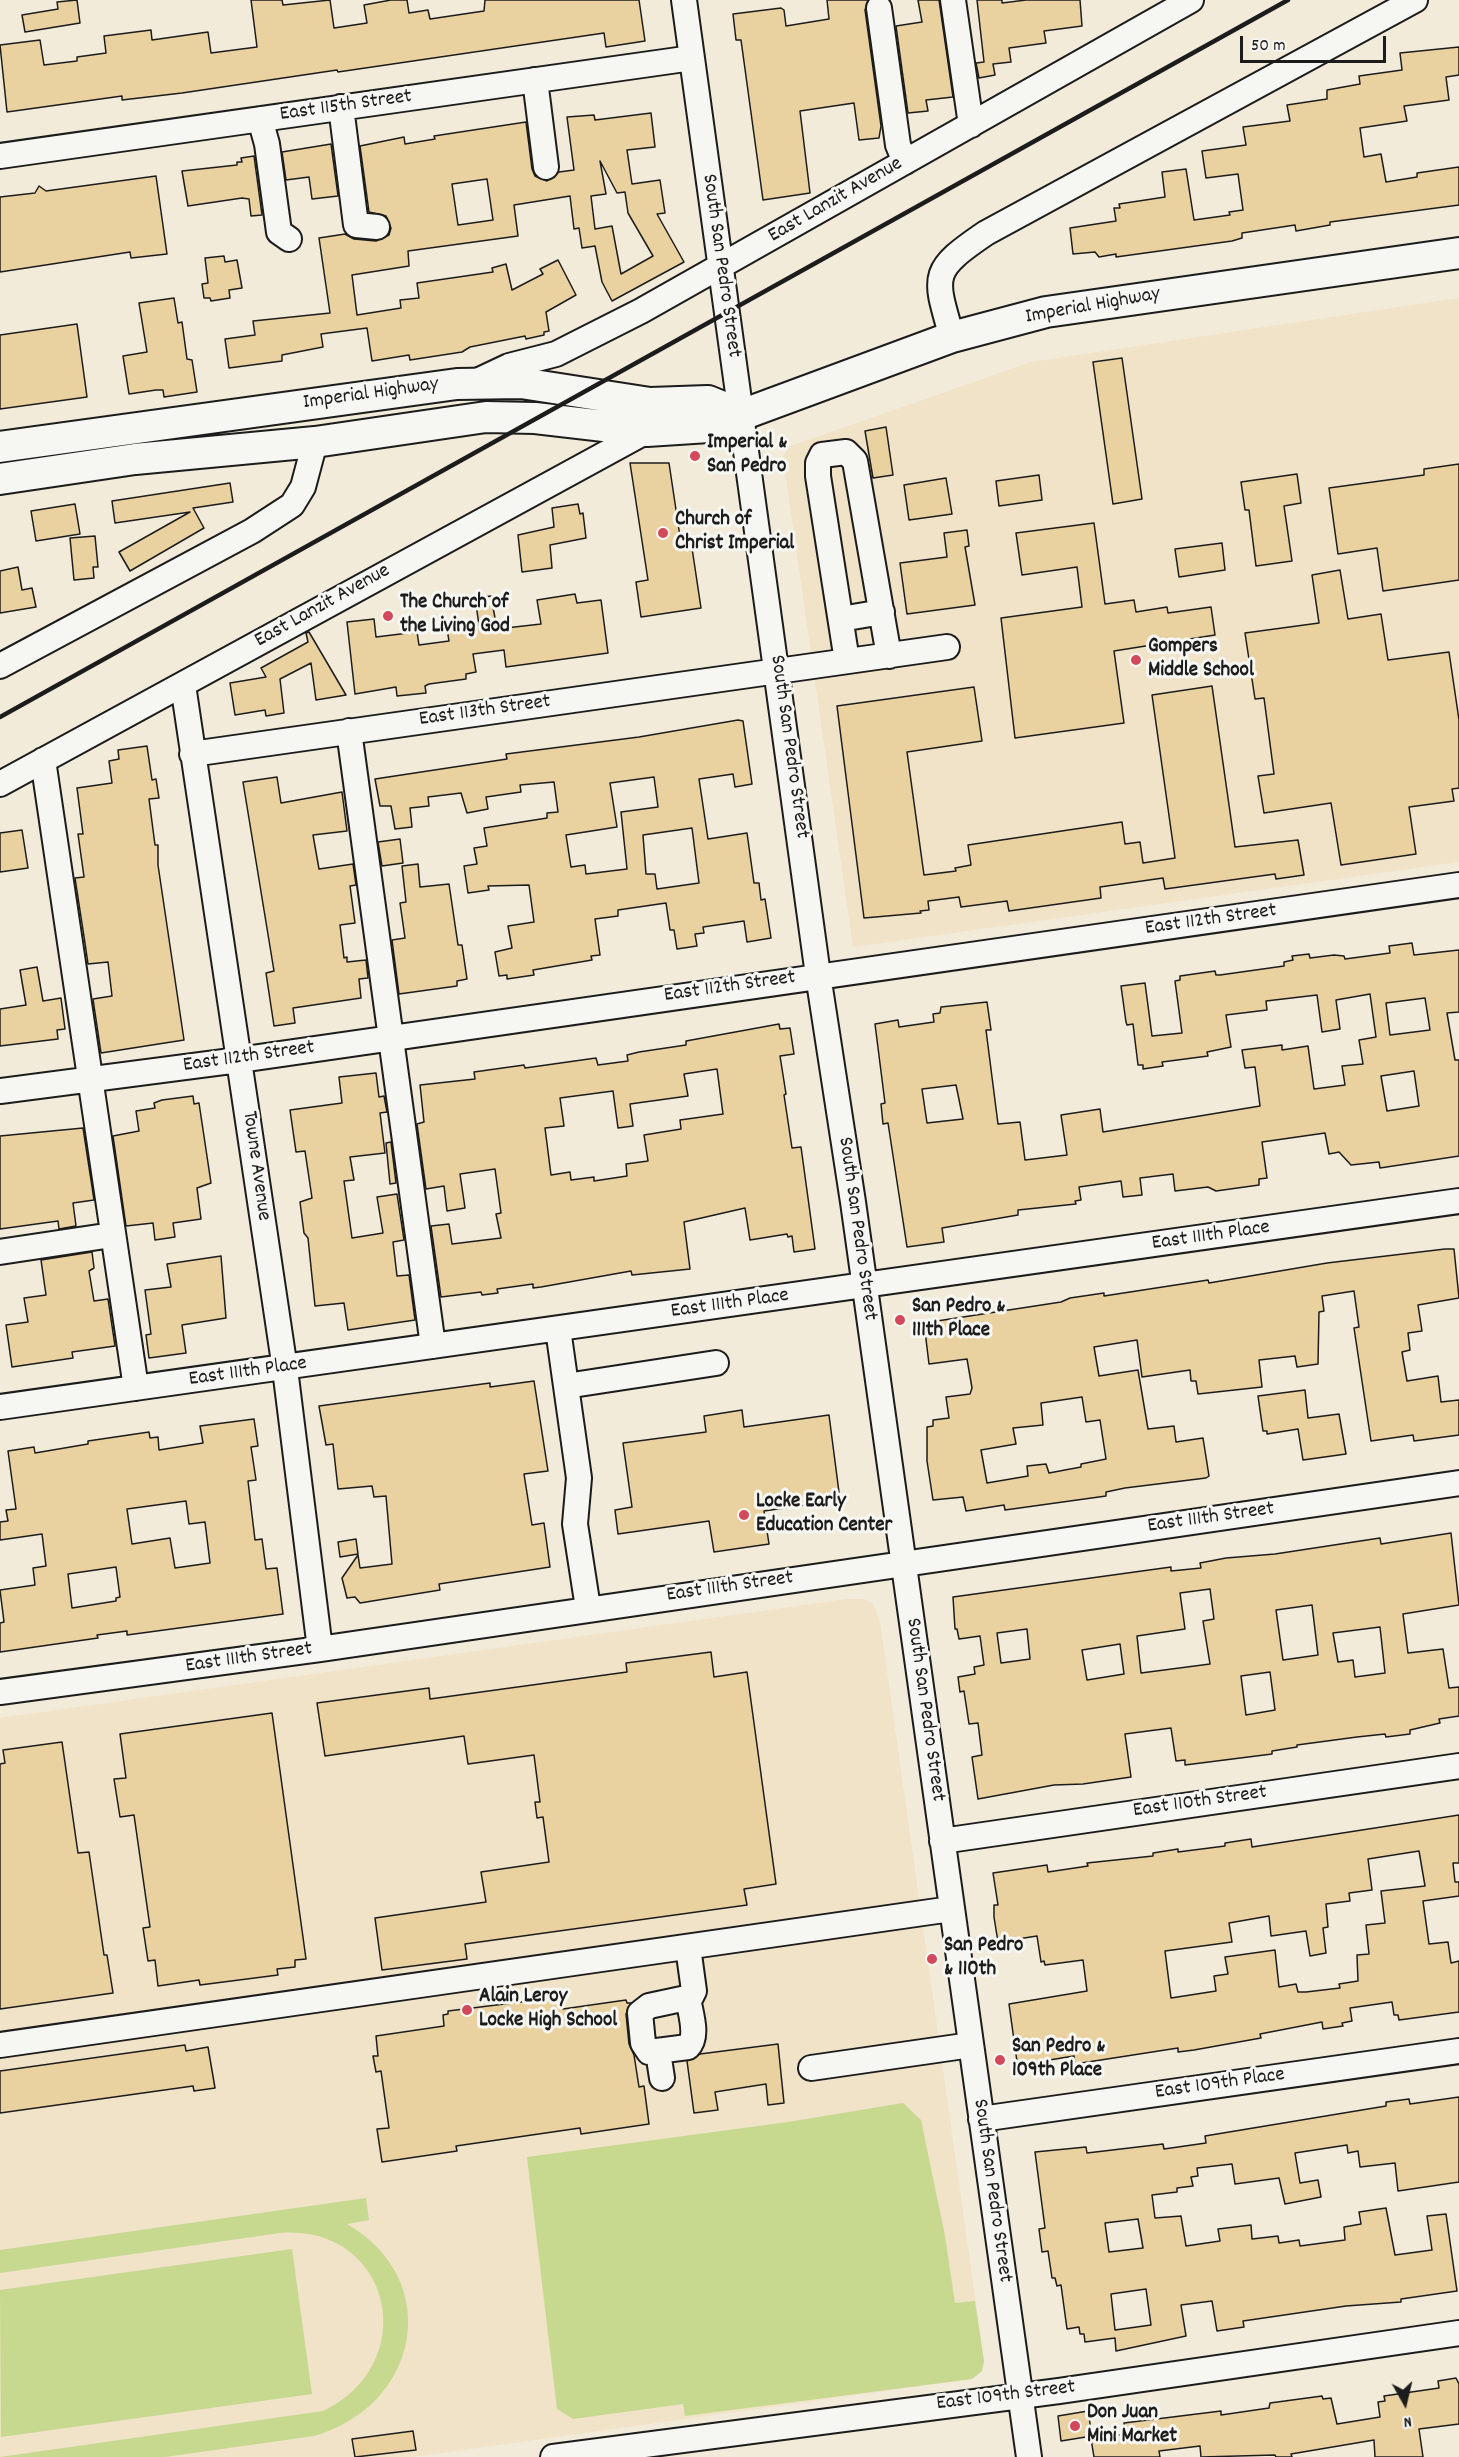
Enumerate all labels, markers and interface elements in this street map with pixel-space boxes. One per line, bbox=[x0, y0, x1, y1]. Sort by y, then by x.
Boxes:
scale bar bbox=[1243, 24, 1388, 62]
text: 50 m bbox=[1251, 34, 1286, 59]
street label: East 115th Street bbox=[278, 85, 414, 129]
street label: East Lanzit Avenue bbox=[764, 152, 908, 250]
street label: South San Pedro Street bbox=[695, 173, 745, 359]
street label: Imperial Highway bbox=[1024, 283, 1162, 331]
street label: Imperial Highway bbox=[302, 373, 440, 417]
place label: Imperial & San Pedro bbox=[707, 431, 787, 481]
marker: Imperial & San Pedro bbox=[688, 449, 702, 463]
place label: Church of Christ Imperial bbox=[675, 508, 794, 558]
marker: Church of Christ Imperial bbox=[656, 526, 670, 540]
street label: East Lanzit Avenue bbox=[251, 559, 395, 655]
place label: The Church of the Living God bbox=[400, 591, 510, 641]
marker: The Church of the Living God bbox=[381, 609, 395, 623]
place label: Gompers Middle School bbox=[1148, 635, 1254, 685]
marker: Gompers Middle School bbox=[1129, 653, 1143, 667]
street label: South San Pedro Street bbox=[763, 654, 813, 840]
street label: East 113th Street bbox=[418, 690, 552, 734]
street label: East 112th Street bbox=[1144, 899, 1278, 943]
street label: East 112th Street bbox=[663, 966, 797, 1010]
street label: East 112th Street bbox=[182, 1036, 316, 1080]
street label: Towne Avenue bbox=[235, 1109, 275, 1223]
street label: South San Pedro Street bbox=[831, 1136, 881, 1322]
street label: East 111th Place bbox=[1150, 1216, 1272, 1258]
street label: East 111th Place bbox=[669, 1284, 791, 1326]
place label: San Pedro & 111th Place bbox=[912, 1295, 1005, 1345]
marker: San Pedro & 111th Place bbox=[893, 1313, 907, 1327]
street label: East 111th Place bbox=[187, 1352, 309, 1394]
place label: Locke Early Education Center bbox=[756, 1490, 892, 1540]
street label: East 111th Street bbox=[1146, 1498, 1276, 1540]
marker: Locke Early Education Center bbox=[737, 1508, 751, 1522]
street label: East 111th Street bbox=[665, 1567, 795, 1609]
street label: South San Pedro Street bbox=[899, 1617, 949, 1803]
street label: East 111th Street bbox=[184, 1638, 314, 1680]
street label: East 110th Street bbox=[1132, 1781, 1268, 1825]
place label: San Pedro & 110th bbox=[944, 1934, 1023, 1984]
marker: San Pedro & 110th bbox=[925, 1952, 939, 1966]
place label: Alain Leroy Locke High School bbox=[479, 1985, 617, 2035]
marker: Alain Leroy Locke High School bbox=[460, 2003, 474, 2017]
place label: San Pedro & 109th Place bbox=[1012, 2035, 1105, 2085]
marker: San Pedro & 109th Place bbox=[993, 2053, 1007, 2067]
street label: East 109th Place bbox=[1154, 2063, 1286, 2107]
street label: South San Pedro Street bbox=[966, 2098, 1016, 2284]
north arrow bbox=[1375, 2373, 1435, 2433]
street label: East 109th Street bbox=[935, 2376, 1077, 2418]
place label: Don Juan Mini Market bbox=[1087, 2401, 1177, 2451]
text: N bbox=[1402, 2409, 1413, 2433]
marker: Don Juan Mini Market bbox=[1068, 2419, 1082, 2433]

